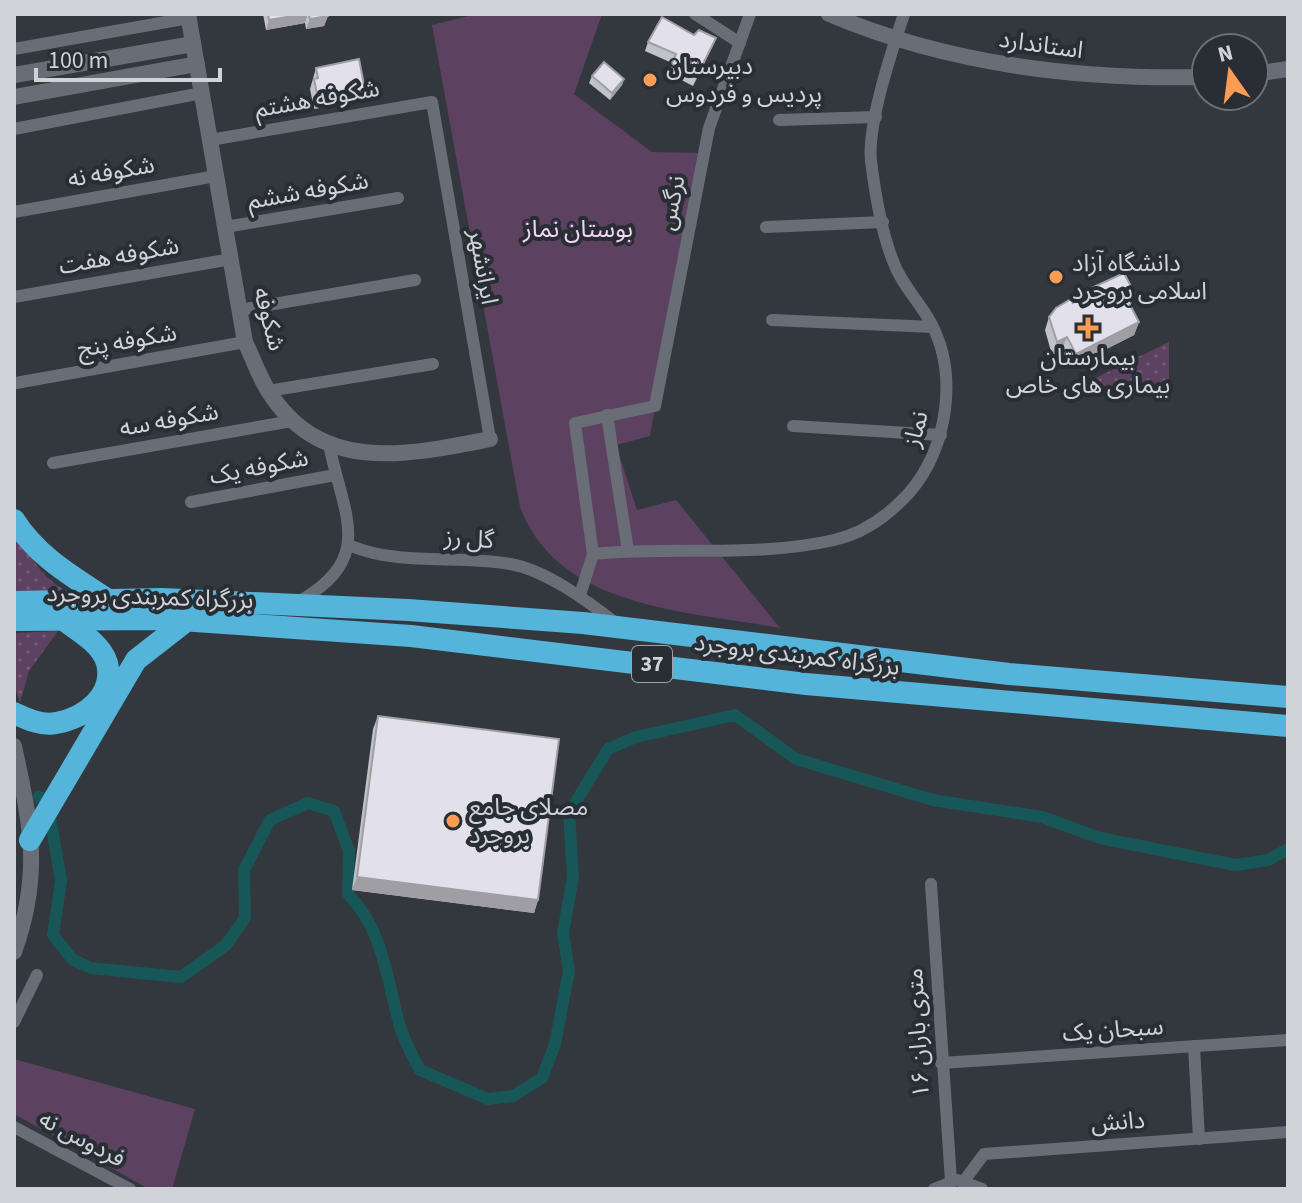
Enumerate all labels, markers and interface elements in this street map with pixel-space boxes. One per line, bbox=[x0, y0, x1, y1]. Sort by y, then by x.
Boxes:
street label: استاندارد bbox=[997, 22, 1085, 68]
scale bar bbox=[36, 32, 220, 82]
north arrow bbox=[1190, 32, 1270, 112]
text: N bbox=[1214, 36, 1236, 71]
text: 100 m bbox=[48, 43, 108, 78]
place label: دبیرستان پردیس و فردوس bbox=[666, 49, 822, 112]
street label: شکوفه هشتم bbox=[252, 71, 382, 127]
marker: دبیرستان پردیس و فردوس bbox=[641, 71, 659, 89]
street label: شکوفه نه bbox=[65, 147, 157, 197]
street label: شکوفه ششم bbox=[245, 163, 371, 219]
street label: نرگس bbox=[650, 172, 694, 234]
park label: بوستان نماز bbox=[522, 212, 633, 247]
street label: ایرانشهر bbox=[459, 226, 507, 307]
street label: شکوفه هفت bbox=[56, 228, 182, 284]
place label: دانشگاه آزاد اسلامی بروجرد bbox=[1072, 246, 1207, 309]
marker: دانشگاه آزاد اسلامی بروجرد bbox=[1047, 268, 1065, 286]
street label: شکوفه bbox=[244, 283, 294, 355]
street label: شکوفه پنج bbox=[74, 315, 180, 367]
marker: بیمارستان بیماری های خاص bbox=[1077, 317, 1099, 339]
place label: بیمارستان بیماری های خاص bbox=[1006, 340, 1170, 403]
street label: شکوفه سه bbox=[117, 394, 221, 446]
street label: نماز bbox=[894, 407, 938, 452]
street label: شکوفه یک bbox=[207, 440, 311, 494]
street label: گل رز bbox=[442, 520, 496, 558]
street label: بزرگراه کمربندی بروجرد bbox=[46, 576, 254, 618]
street label: بزرگراه کمربندی بروجرد bbox=[692, 625, 902, 685]
road number: 37 bbox=[632, 646, 672, 682]
place label: مصلای جامع بروجرد bbox=[469, 790, 588, 853]
marker: مصلای جامع بروجرد bbox=[444, 812, 462, 830]
street label: ۱۶ متری باران bbox=[897, 967, 939, 1099]
street label: سبحان یک bbox=[1061, 1009, 1165, 1051]
street label: فردوس نه bbox=[32, 1102, 132, 1176]
street label: دانش bbox=[1090, 1103, 1146, 1141]

